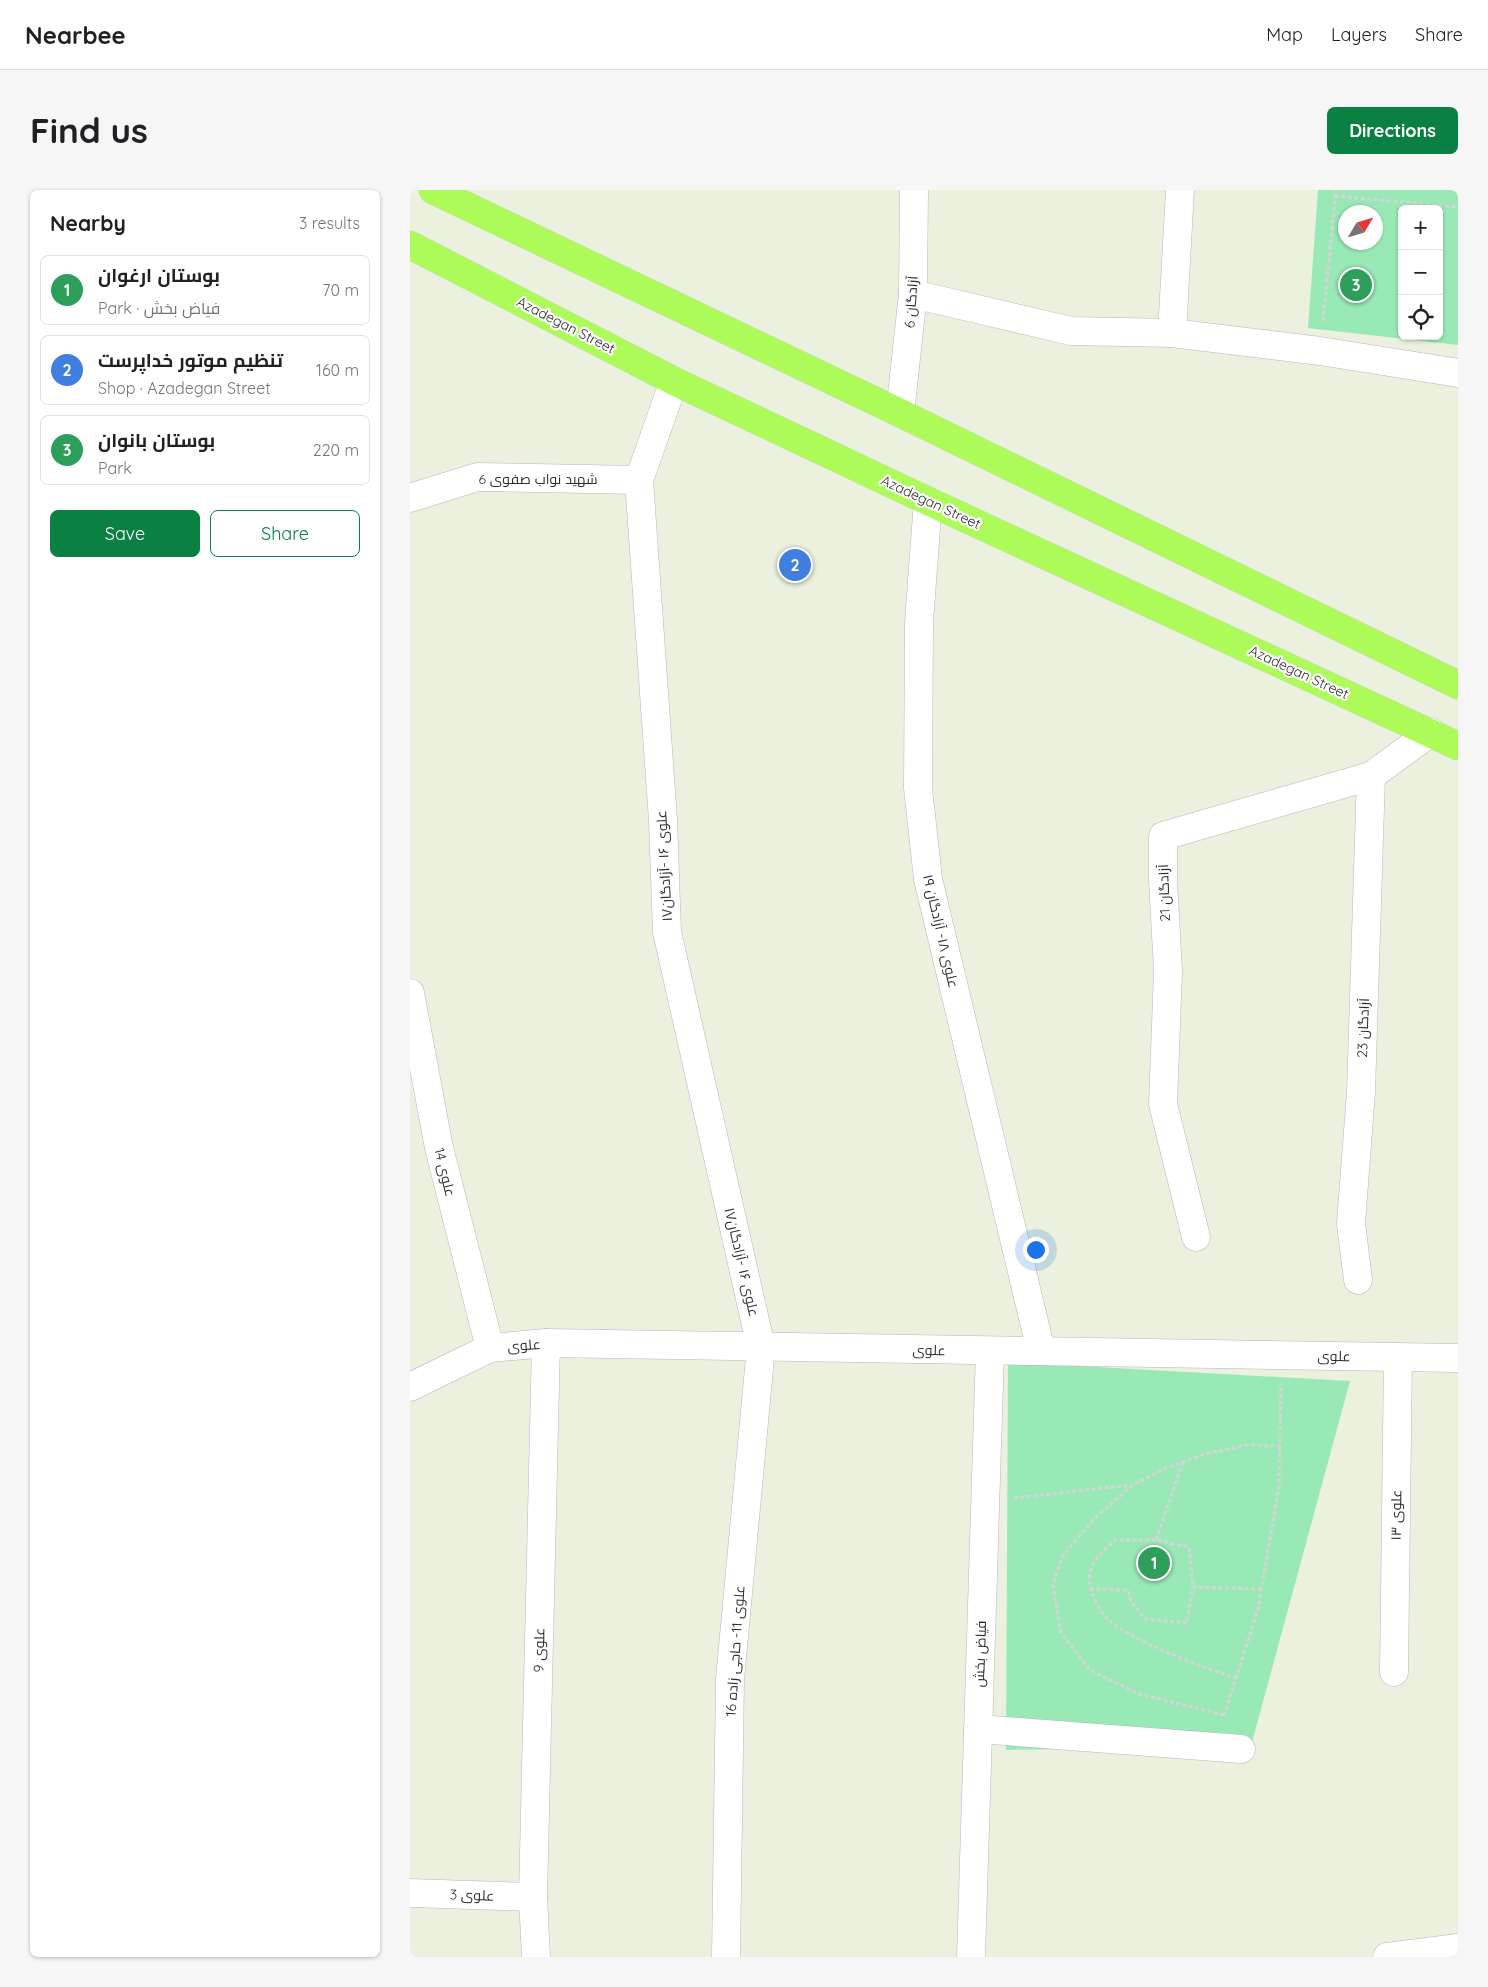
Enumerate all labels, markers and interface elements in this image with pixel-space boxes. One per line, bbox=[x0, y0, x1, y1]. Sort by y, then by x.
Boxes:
text: Nearbee bbox=[25, 20, 126, 50]
text: Map bbox=[1266, 23, 1303, 46]
text: Layers bbox=[1331, 23, 1387, 46]
text: Share bbox=[1415, 23, 1463, 46]
button: Directions bbox=[1327, 107, 1458, 154]
text: Find us bbox=[30, 108, 148, 152]
north arrow bbox=[1338, 205, 1383, 250]
map controls bbox=[1398, 205, 1443, 340]
button: + bbox=[1398, 205, 1443, 250]
text: Nearby bbox=[50, 210, 126, 236]
text: 3 results bbox=[299, 213, 360, 233]
button: − bbox=[1398, 250, 1443, 295]
text: بوستان ارغوان bbox=[98, 263, 220, 287]
pin: 3 bbox=[1340, 266, 1372, 304]
street label: آزادگان 6 bbox=[900, 275, 922, 329]
text: 1 bbox=[64, 280, 70, 300]
text: 70 m bbox=[322, 280, 359, 300]
street label: Azadegan Street bbox=[514, 292, 618, 358]
button: locate bbox=[1398, 295, 1443, 340]
text: Park · فیاض بخش bbox=[98, 298, 220, 318]
text: تنظیم موتور خداپرست bbox=[98, 348, 283, 372]
text: 2 bbox=[62, 360, 72, 380]
text: 160 m bbox=[316, 360, 359, 380]
text: Shop · Azadegan Street bbox=[98, 378, 271, 398]
text: بوستان بانوان bbox=[98, 428, 215, 452]
text: 3 bbox=[63, 440, 71, 460]
text: 220 m bbox=[313, 440, 359, 460]
text: Park bbox=[98, 458, 132, 478]
street label: شهید نواب صفوی 6 bbox=[478, 470, 598, 488]
street label: Azadegan Street bbox=[878, 471, 984, 533]
button: Save bbox=[50, 510, 200, 557]
button: Share bbox=[210, 510, 360, 557]
pin: 2 bbox=[779, 546, 811, 584]
street label: Azadegan Street bbox=[1246, 641, 1352, 703]
street label: علوی ۱۶ -آزادگان۱۷ bbox=[652, 810, 676, 922]
street label: آزادگان 21 bbox=[1154, 864, 1174, 922]
street label: علوی ۱٨- آزادگان ۱۹ bbox=[919, 873, 963, 989]
street label: آزادگان 23 bbox=[1353, 998, 1373, 1058]
street label: علوی 14 bbox=[430, 1146, 460, 1198]
street label: علوی ۱۶ -آزادگان۱۷ bbox=[721, 1206, 763, 1318]
your location bbox=[1023, 1237, 1049, 1263]
street label: علوی bbox=[507, 1335, 541, 1355]
street label: علوی bbox=[912, 1341, 946, 1359]
street label: علوی bbox=[1317, 1347, 1351, 1365]
street label: علوی ۱۳ bbox=[1387, 1489, 1405, 1541]
pin: 1 bbox=[1138, 1544, 1170, 1582]
street label: علوی 11- حاجی زاده 16 bbox=[721, 1585, 749, 1717]
street label: فیاض بخش bbox=[970, 1620, 990, 1688]
street label: علوی 9 bbox=[530, 1627, 548, 1673]
street label: علوی 3 bbox=[450, 1885, 494, 1905]

